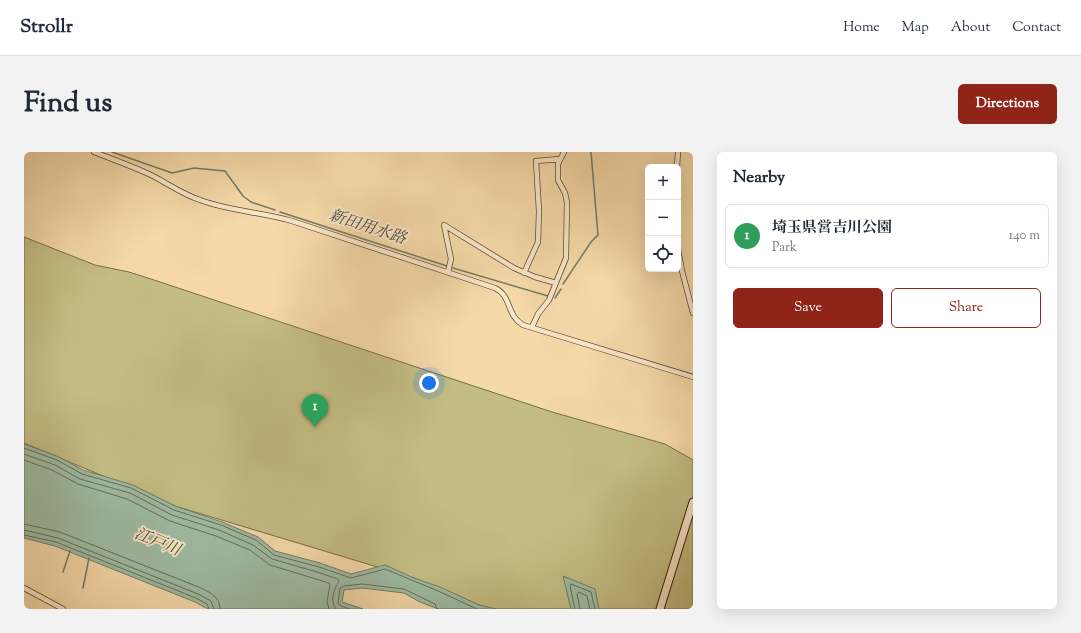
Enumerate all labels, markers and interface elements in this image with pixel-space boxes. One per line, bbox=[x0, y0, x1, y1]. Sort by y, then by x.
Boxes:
text: Strollr bbox=[20, 14, 73, 41]
text: Home bbox=[843, 18, 880, 38]
text: Map bbox=[902, 18, 929, 38]
text: About bbox=[951, 18, 990, 38]
text: Contact bbox=[1012, 18, 1061, 38]
text: Find us bbox=[24, 84, 112, 124]
button: Directions bbox=[958, 84, 1057, 124]
map controls bbox=[645, 164, 681, 272]
button: + bbox=[645, 164, 681, 200]
text: Nearby bbox=[733, 166, 785, 190]
button: − bbox=[645, 200, 681, 236]
water label: 新田用水路 bbox=[325, 205, 410, 252]
text: 埼玉県営吉川公園 bbox=[772, 218, 892, 239]
text: 1 bbox=[745, 227, 749, 245]
text: 140 m bbox=[1009, 227, 1040, 245]
button: locate bbox=[645, 236, 681, 272]
text: Park bbox=[772, 239, 797, 257]
button: Save bbox=[733, 288, 883, 328]
button: Share bbox=[891, 288, 1041, 328]
your location bbox=[419, 373, 439, 393]
pin: 1 bbox=[302, 394, 328, 427]
water label: 江戸川 bbox=[130, 523, 185, 563]

